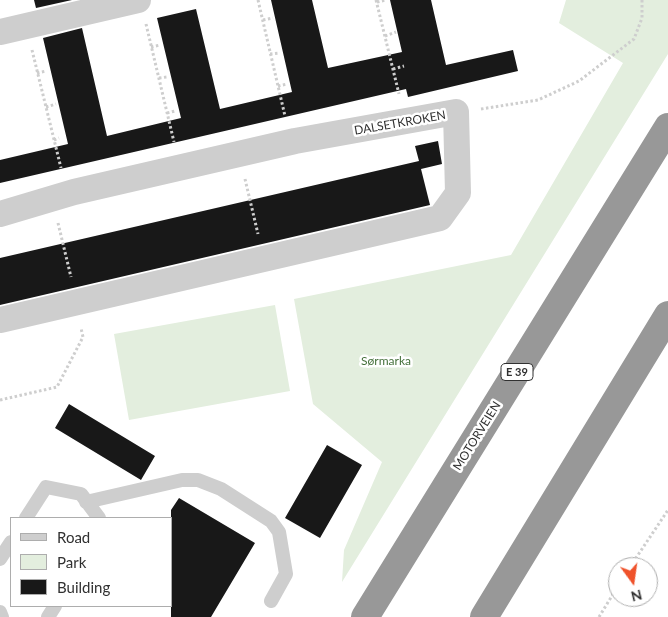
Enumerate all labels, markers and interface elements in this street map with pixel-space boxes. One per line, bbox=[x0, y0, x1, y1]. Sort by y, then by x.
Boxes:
street label: DALSETKROKEN bbox=[353, 108, 447, 138]
park label: Sørmarka bbox=[361, 354, 411, 368]
road number: E 39 bbox=[501, 364, 533, 381]
street label: MOTORVEIEN bbox=[450, 399, 504, 473]
legend bbox=[10, 517, 172, 607]
text: Road bbox=[57, 528, 90, 546]
text: Park bbox=[57, 553, 86, 571]
north arrow bbox=[608, 557, 658, 607]
text: Building bbox=[57, 578, 110, 596]
text: N bbox=[629, 587, 644, 606]

